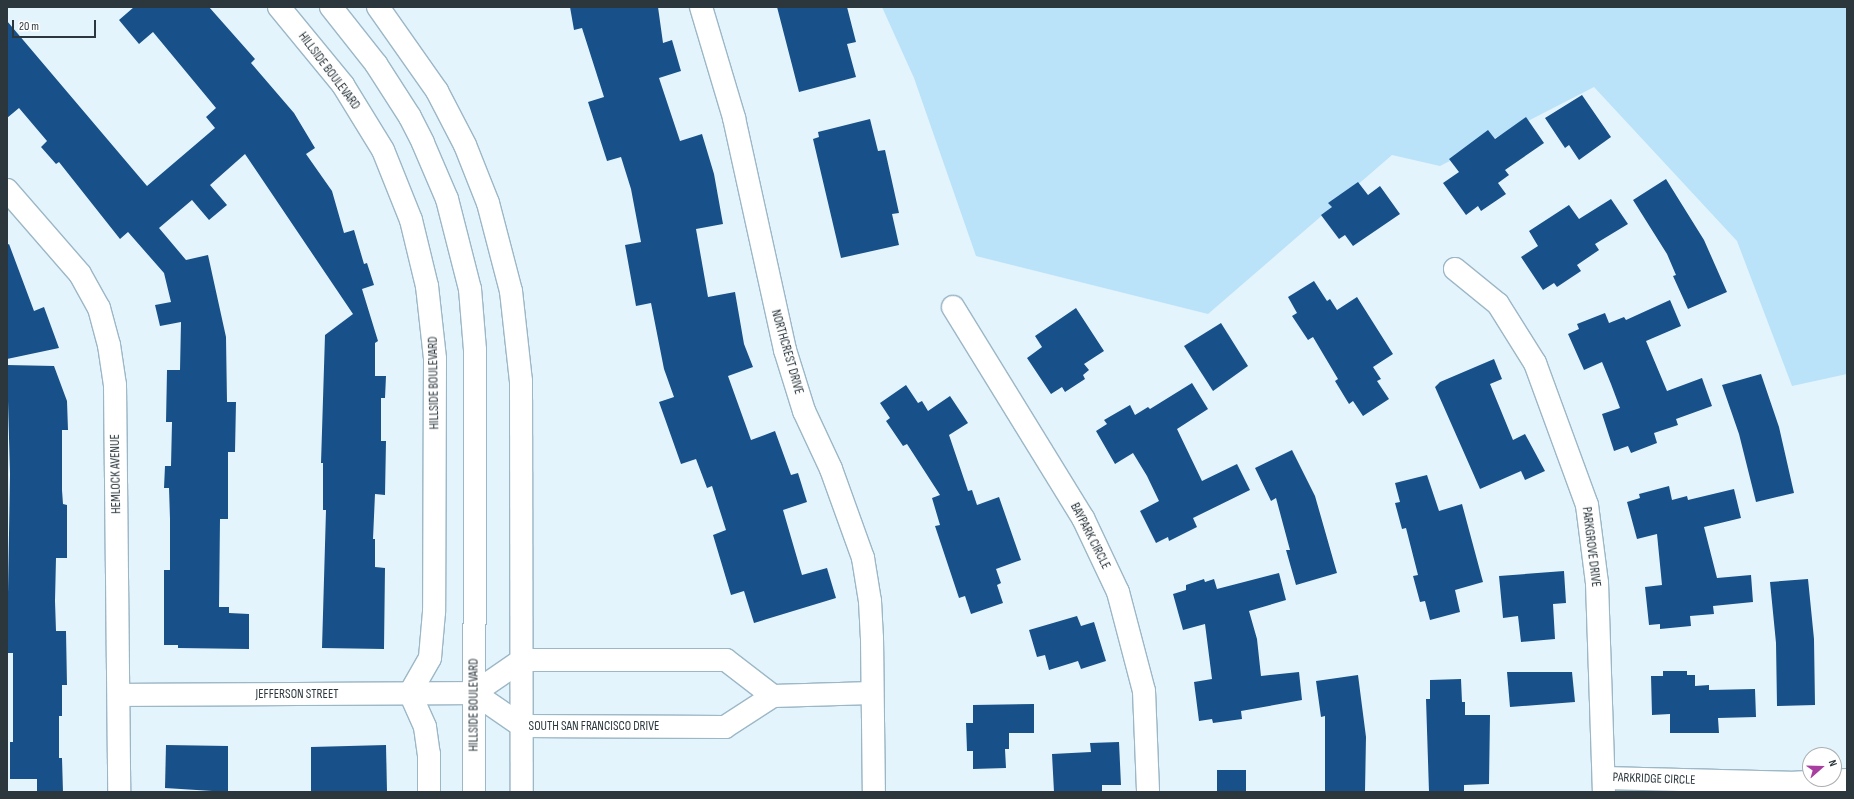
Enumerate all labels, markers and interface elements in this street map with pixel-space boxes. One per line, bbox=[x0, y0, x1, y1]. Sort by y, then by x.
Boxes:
scale bar bbox=[14, 12, 98, 38]
text: 20 m bbox=[19, 19, 39, 34]
street label: HILLSIDE BOULEVARD bbox=[295, 29, 363, 113]
street label: NORTHCREST DRIVE bbox=[767, 308, 807, 396]
street label: HILLSIDE BOULEVARD bbox=[425, 336, 443, 430]
street label: HEMLOCK AVENUE bbox=[108, 434, 124, 514]
street label: BAYPARK CIRCLE bbox=[1067, 500, 1113, 572]
street label: PARKGROVE DRIVE bbox=[1578, 506, 1604, 588]
street label: HILLSIDE BOULEVARD bbox=[466, 658, 482, 752]
street label: JEFFERSON STREET bbox=[255, 686, 339, 702]
street label: SOUTH SAN FRANCISCO DRIVE bbox=[529, 718, 659, 734]
north arrow bbox=[1802, 747, 1842, 787]
text: N bbox=[1826, 758, 1840, 768]
street label: PARKRIDGE CIRCLE bbox=[1612, 770, 1696, 788]

